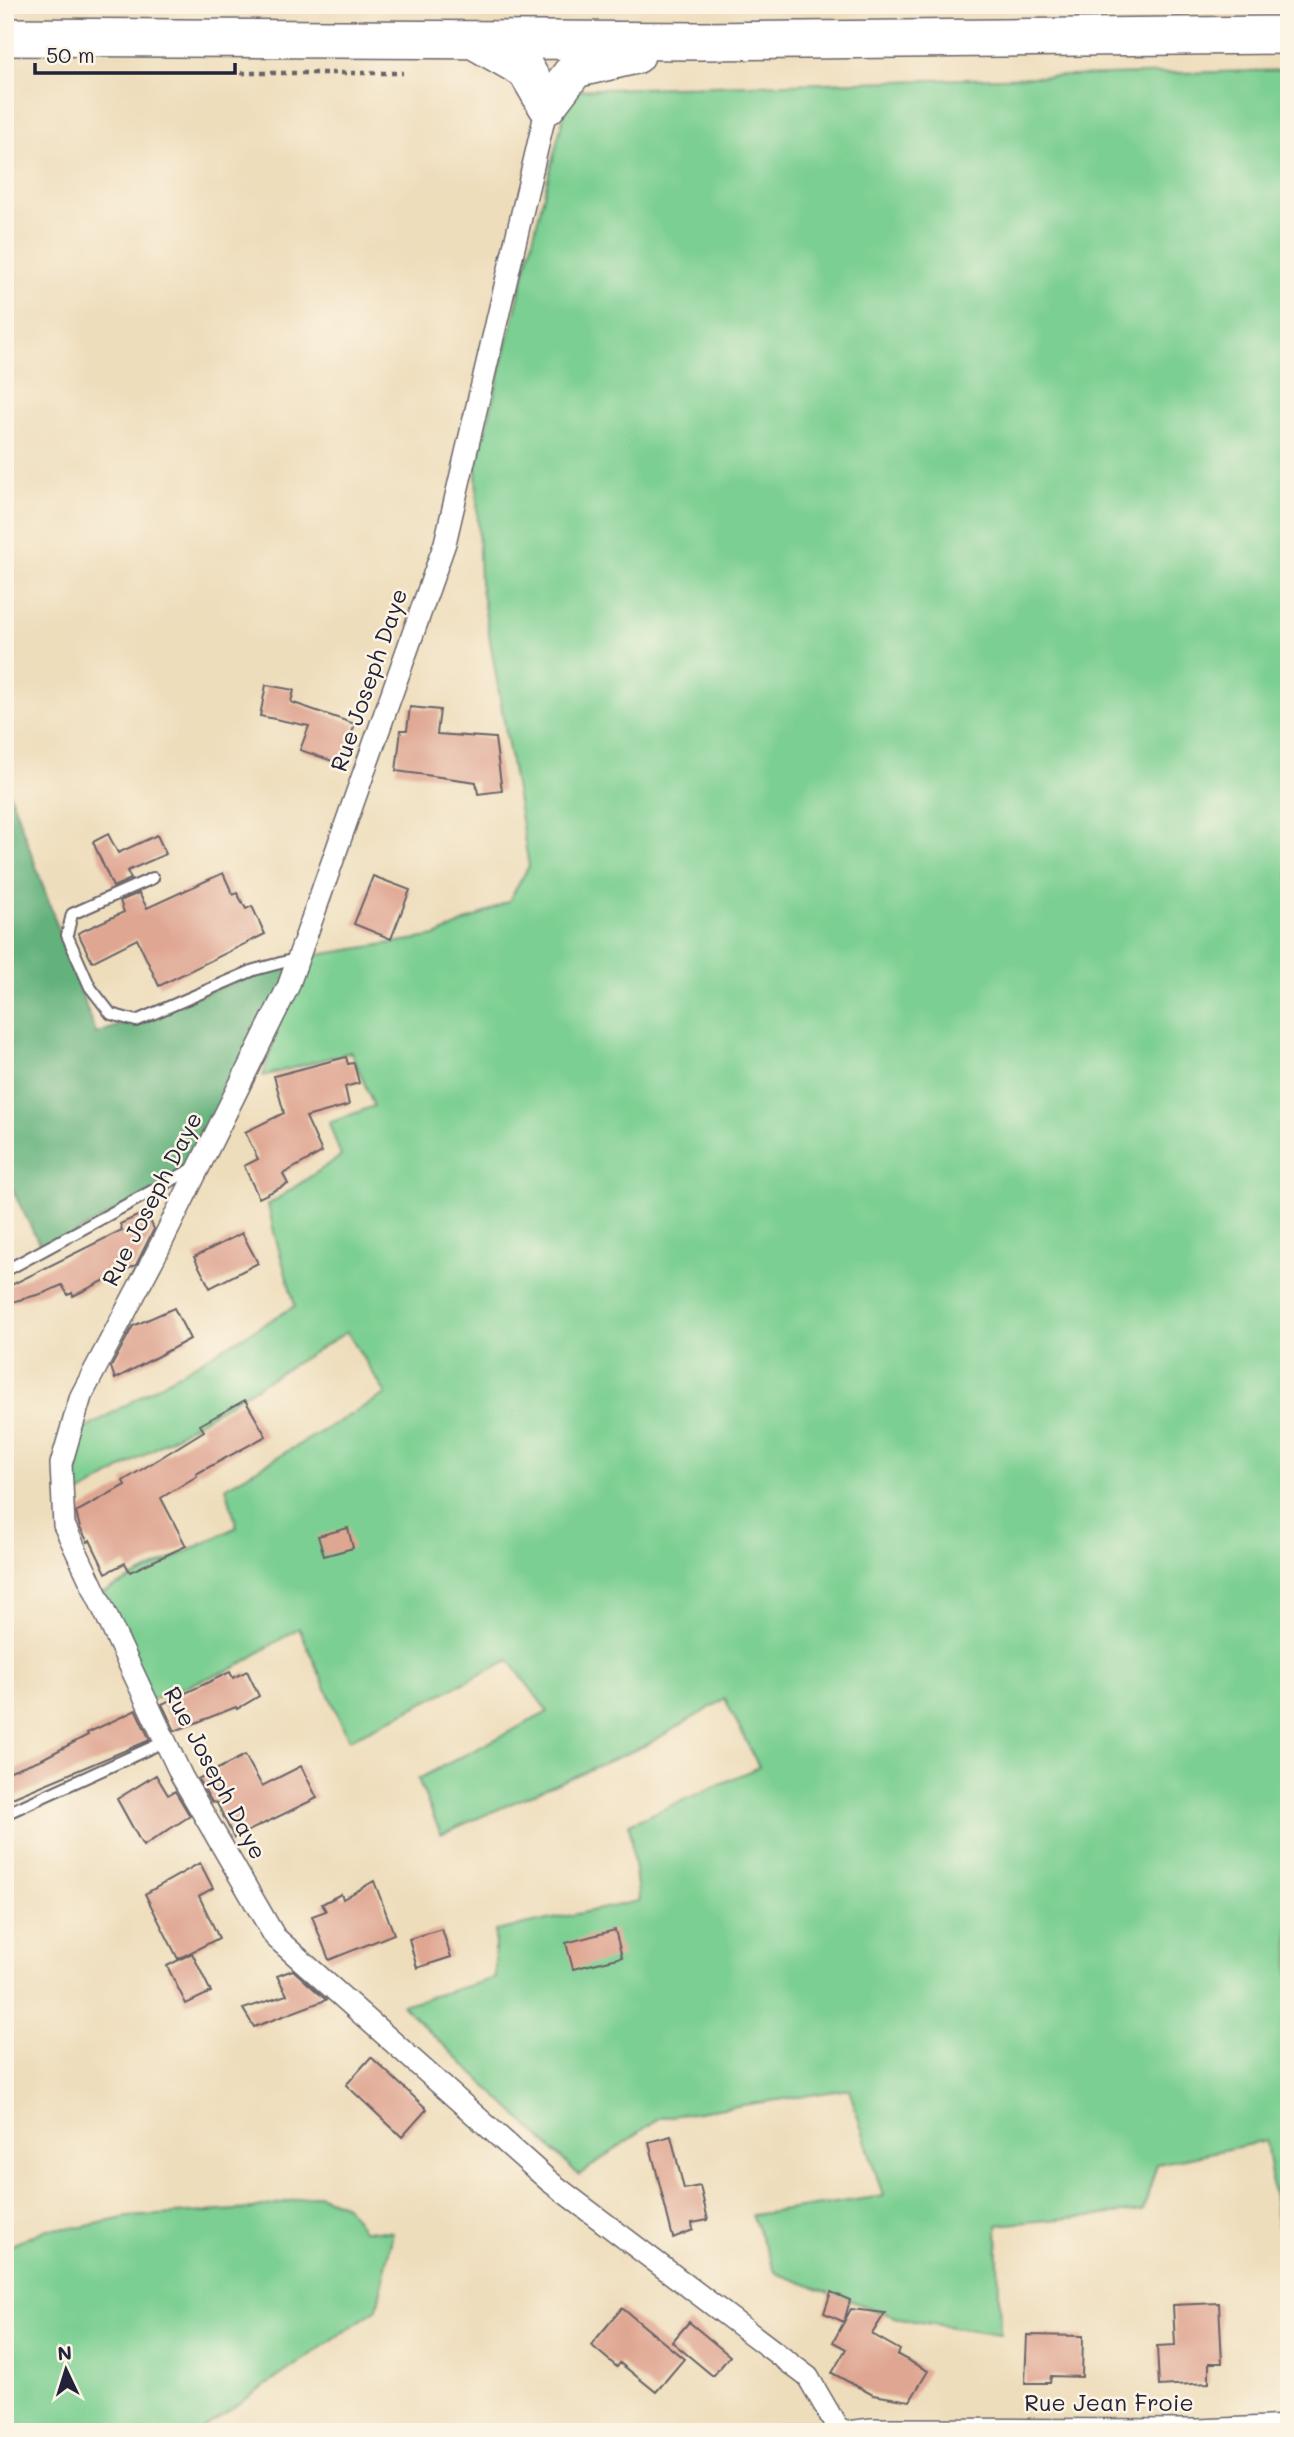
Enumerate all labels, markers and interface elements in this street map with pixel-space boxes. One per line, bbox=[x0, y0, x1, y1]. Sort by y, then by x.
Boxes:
scale bar bbox=[35, 32, 234, 76]
text: 50 m bbox=[46, 41, 95, 68]
street label: Rue Joseph Daye bbox=[323, 584, 413, 775]
street label: Rue Joseph Daye bbox=[94, 1106, 208, 1291]
street label: Rue Joseph Daye bbox=[158, 1681, 274, 1864]
north arrow bbox=[32, 2336, 102, 2406]
text: N bbox=[57, 2340, 73, 2366]
street label: Rue Jean Froie bbox=[1024, 2387, 1194, 2417]

